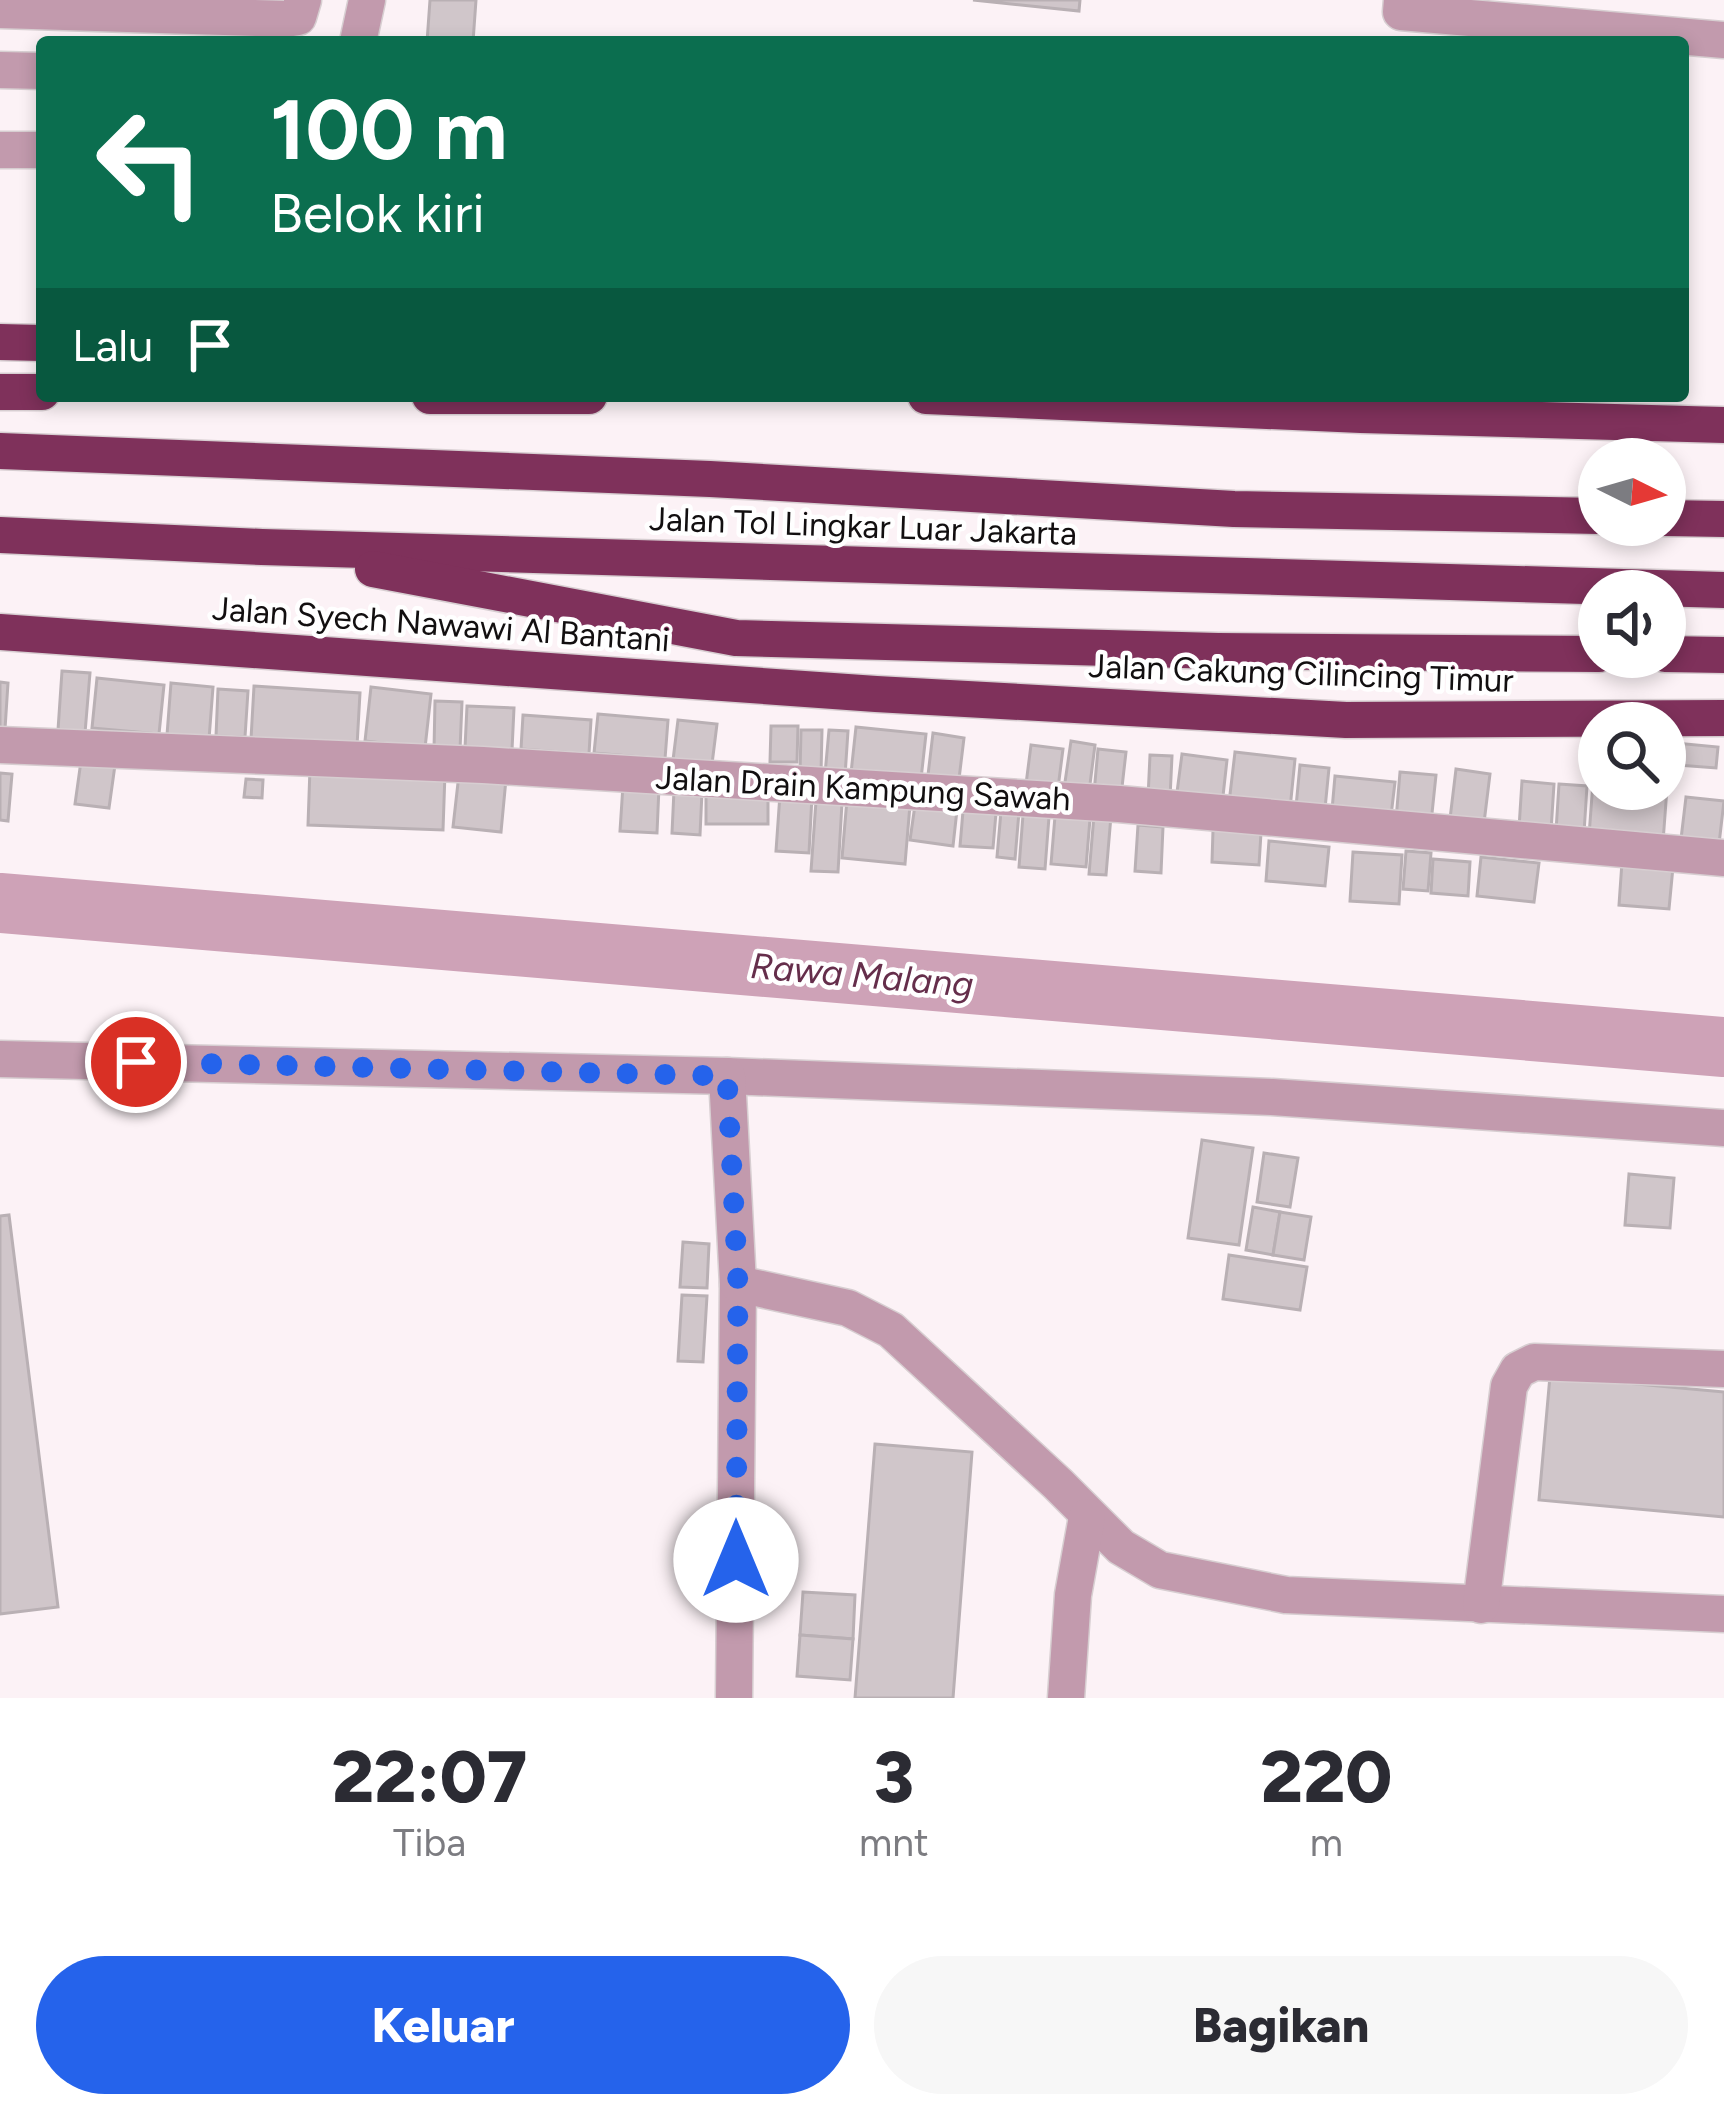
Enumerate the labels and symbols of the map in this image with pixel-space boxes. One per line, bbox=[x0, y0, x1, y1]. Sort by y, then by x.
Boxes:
north arrow bbox=[1578, 438, 1686, 546]
street label: Jalan Tol Lingkar Luar Jakarta bbox=[648, 499, 1078, 553]
street label: Jalan Syech Nawawi Al Bantani bbox=[211, 589, 671, 659]
street label: Jalan Cakung Cilincing Timur bbox=[1088, 646, 1514, 700]
street label: Jalan Drain Kampung Sawah bbox=[654, 758, 1072, 818]
water label: Rawa Malang bbox=[749, 944, 975, 1006]
pin bbox=[85, 1011, 187, 1113]
position arrow bbox=[673, 1497, 799, 1623]

